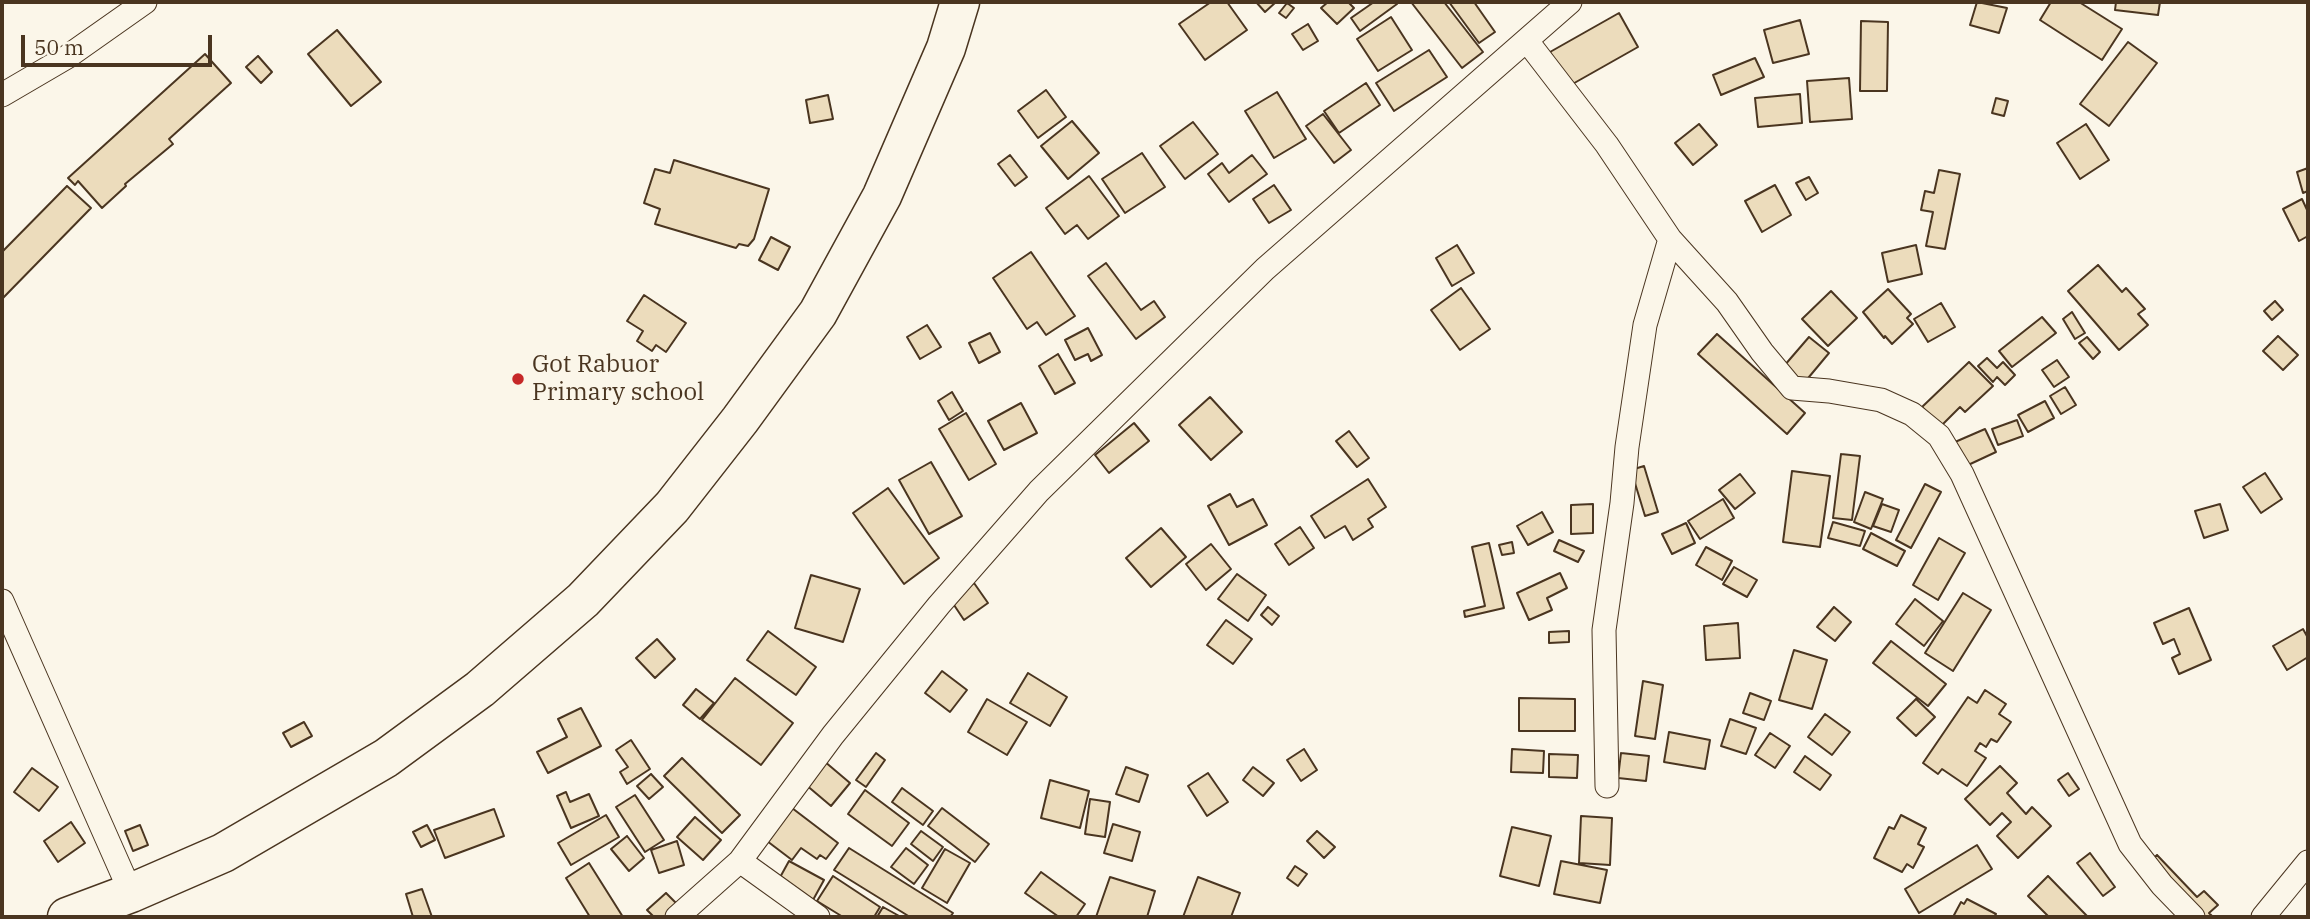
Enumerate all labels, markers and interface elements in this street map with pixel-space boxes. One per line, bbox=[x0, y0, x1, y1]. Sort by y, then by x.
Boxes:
scale bar bbox=[24, 21, 215, 65]
text: 50 m bbox=[34, 33, 84, 61]
place label: Got Rabuor Primary school bbox=[532, 351, 704, 407]
marker: Got Rabuor Primary school bbox=[510, 371, 526, 387]

